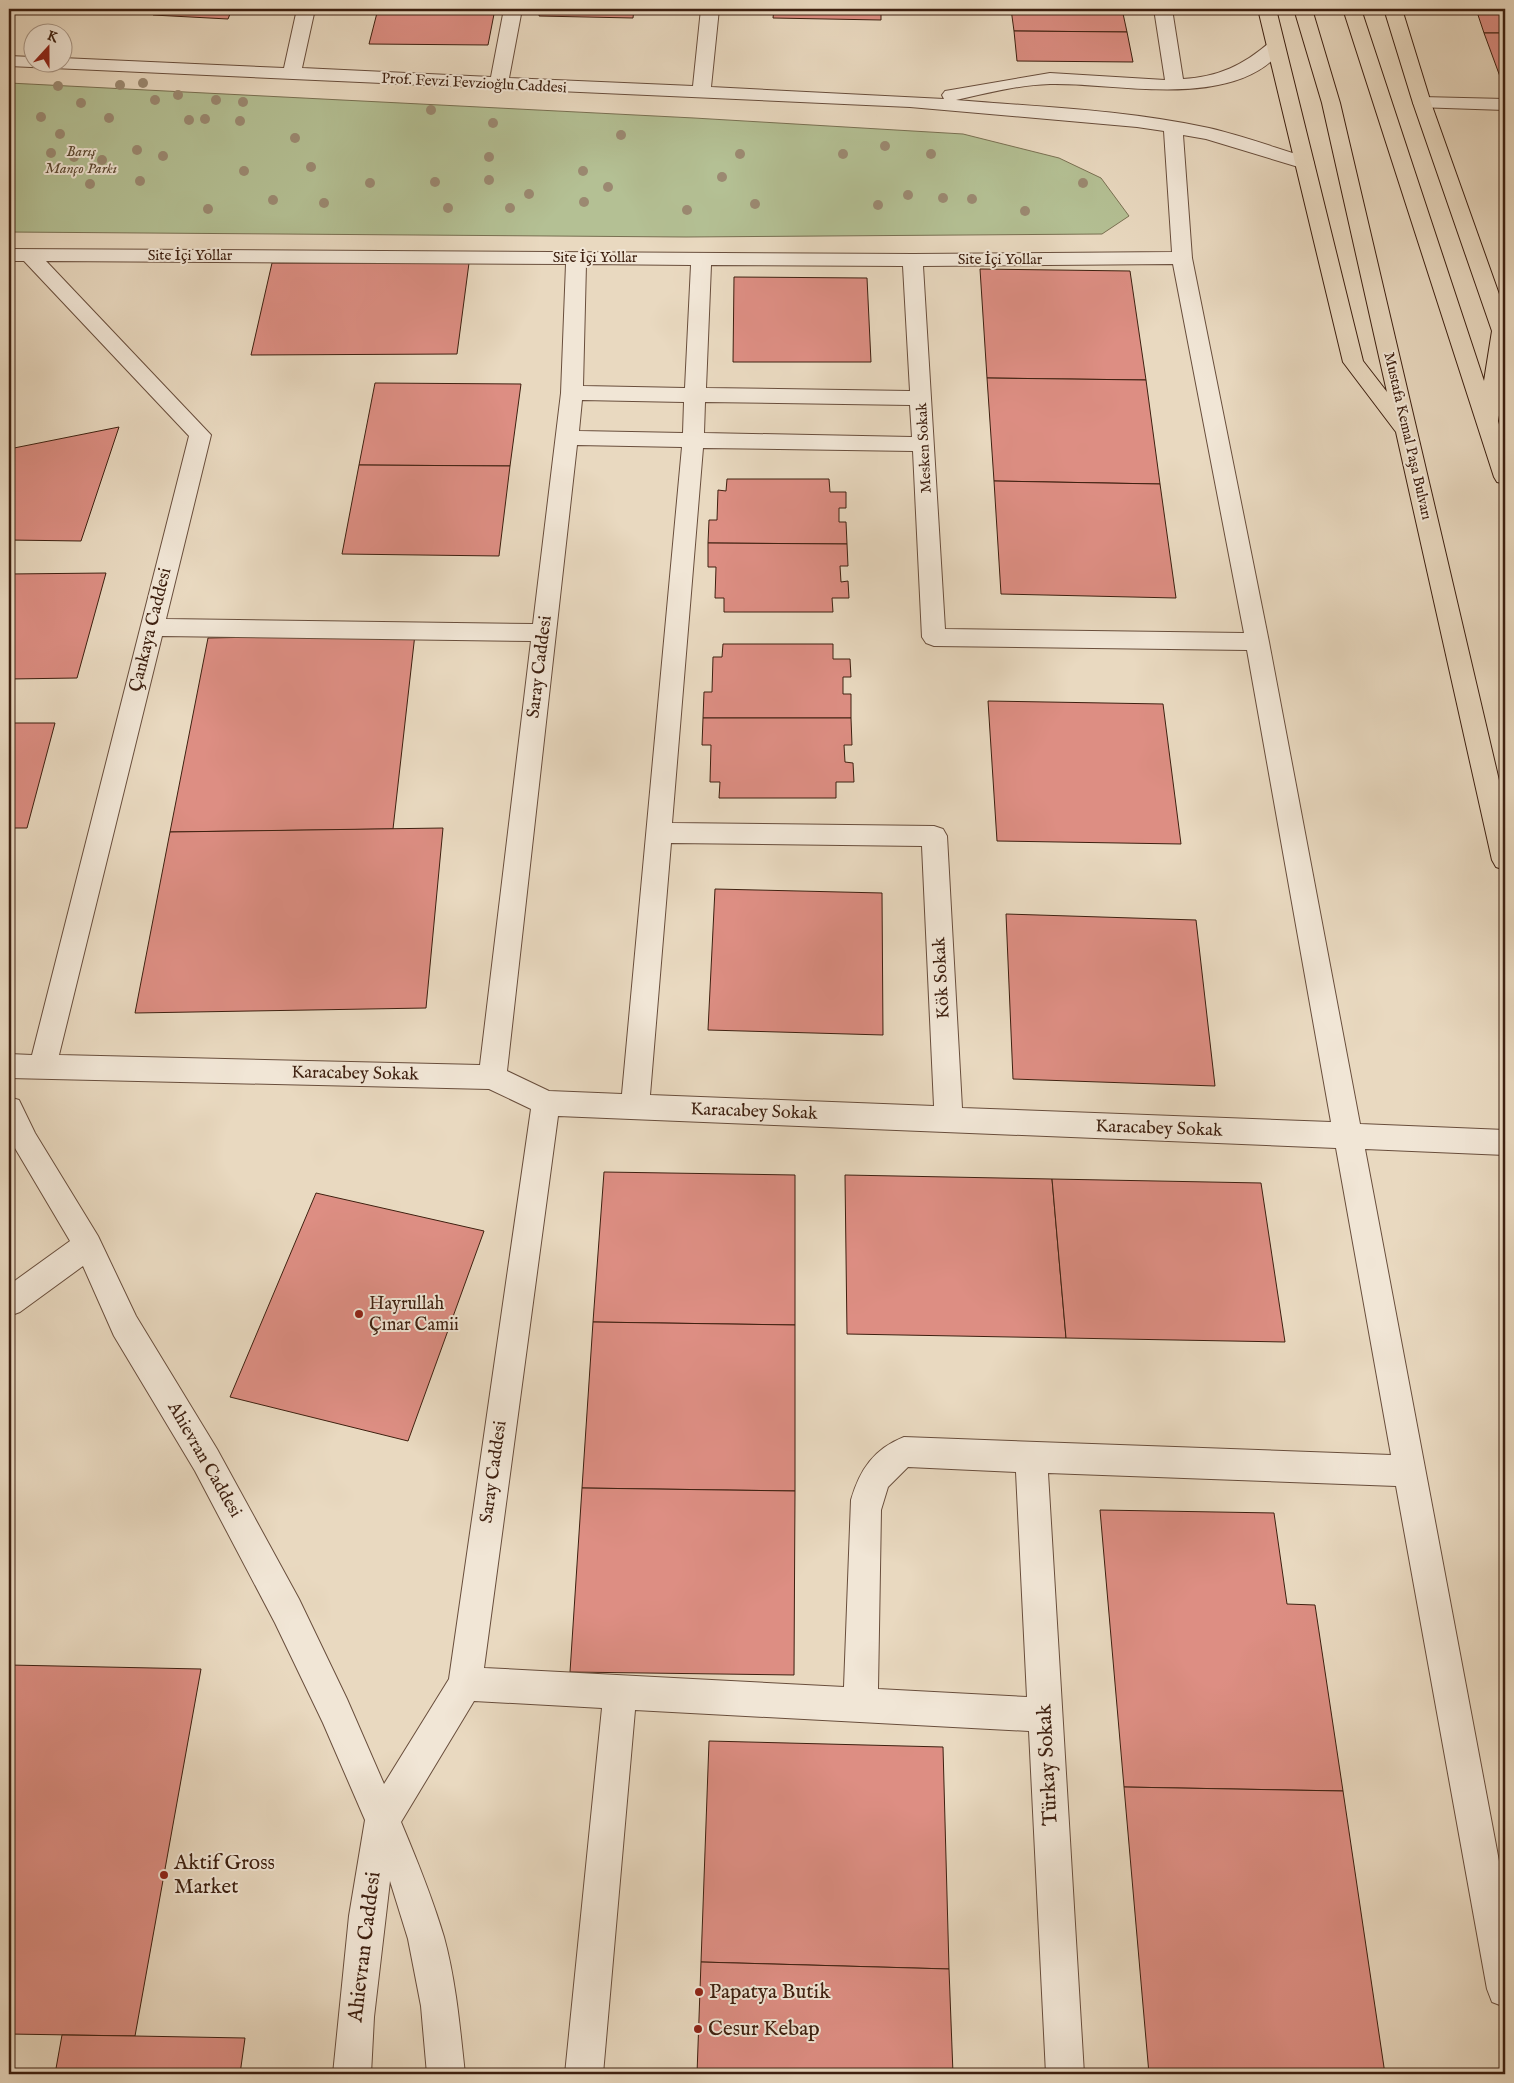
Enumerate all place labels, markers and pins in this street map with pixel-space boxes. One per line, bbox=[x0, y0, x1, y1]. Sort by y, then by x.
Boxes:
place label: Hayrullah Çınar Camii bbox=[369, 1293, 459, 1337]
marker: Hayrullah Çınar Camii bbox=[353, 1308, 365, 1320]
place label: Aktif Gross Market bbox=[173, 1850, 275, 1901]
marker: Aktif Gross Market bbox=[158, 1869, 170, 1881]
place label: Papatya Butik bbox=[709, 1979, 831, 2006]
marker: Papatya Butik bbox=[693, 1986, 705, 1998]
place label: Cesur Kebap bbox=[708, 2016, 820, 2043]
marker: Cesur Kebap bbox=[692, 2023, 704, 2035]

